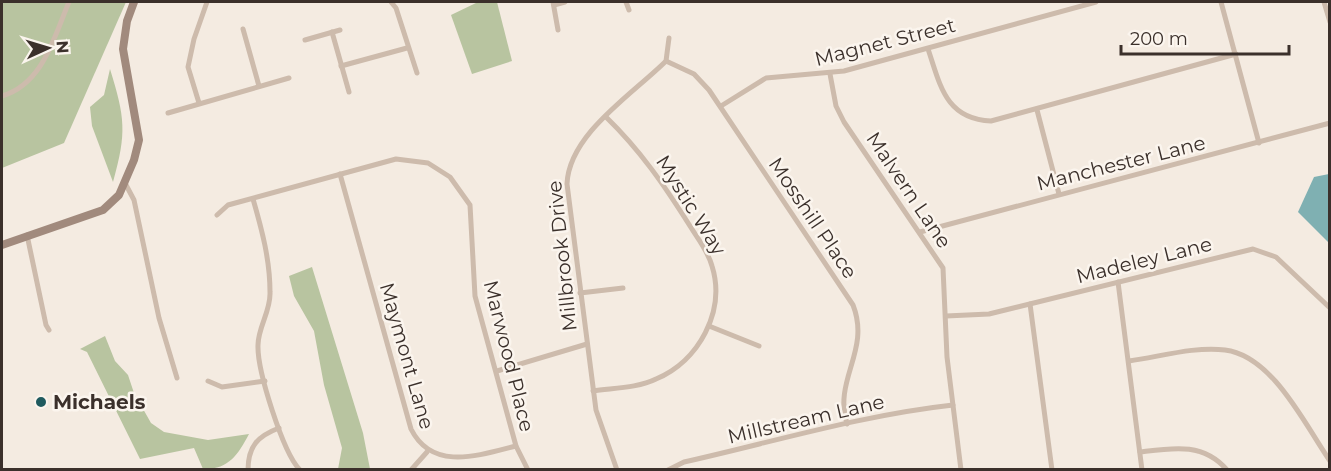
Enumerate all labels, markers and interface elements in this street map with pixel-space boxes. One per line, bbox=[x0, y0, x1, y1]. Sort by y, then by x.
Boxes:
street label: Magnet Street bbox=[812, 13, 958, 71]
north arrow bbox=[18, 18, 78, 78]
scale bar bbox=[1121, 18, 1289, 56]
text: 200 m bbox=[1130, 28, 1188, 50]
text: N bbox=[53, 40, 72, 54]
street label: Malvern Lane bbox=[861, 127, 957, 253]
street label: Manchester Lane bbox=[1034, 130, 1208, 196]
street label: Mystic Way bbox=[651, 151, 731, 259]
street label: Mosshill Place bbox=[764, 153, 862, 283]
street label: Millbrook Drive bbox=[542, 180, 582, 332]
street label: Madeley Lane bbox=[1074, 232, 1214, 288]
street label: Marwood Place bbox=[479, 278, 539, 434]
street label: Maymont Lane bbox=[375, 280, 439, 432]
street label: Millstream Lane bbox=[725, 389, 887, 449]
place label: Michaels bbox=[53, 390, 146, 414]
marker: Michaels bbox=[34, 395, 48, 409]

